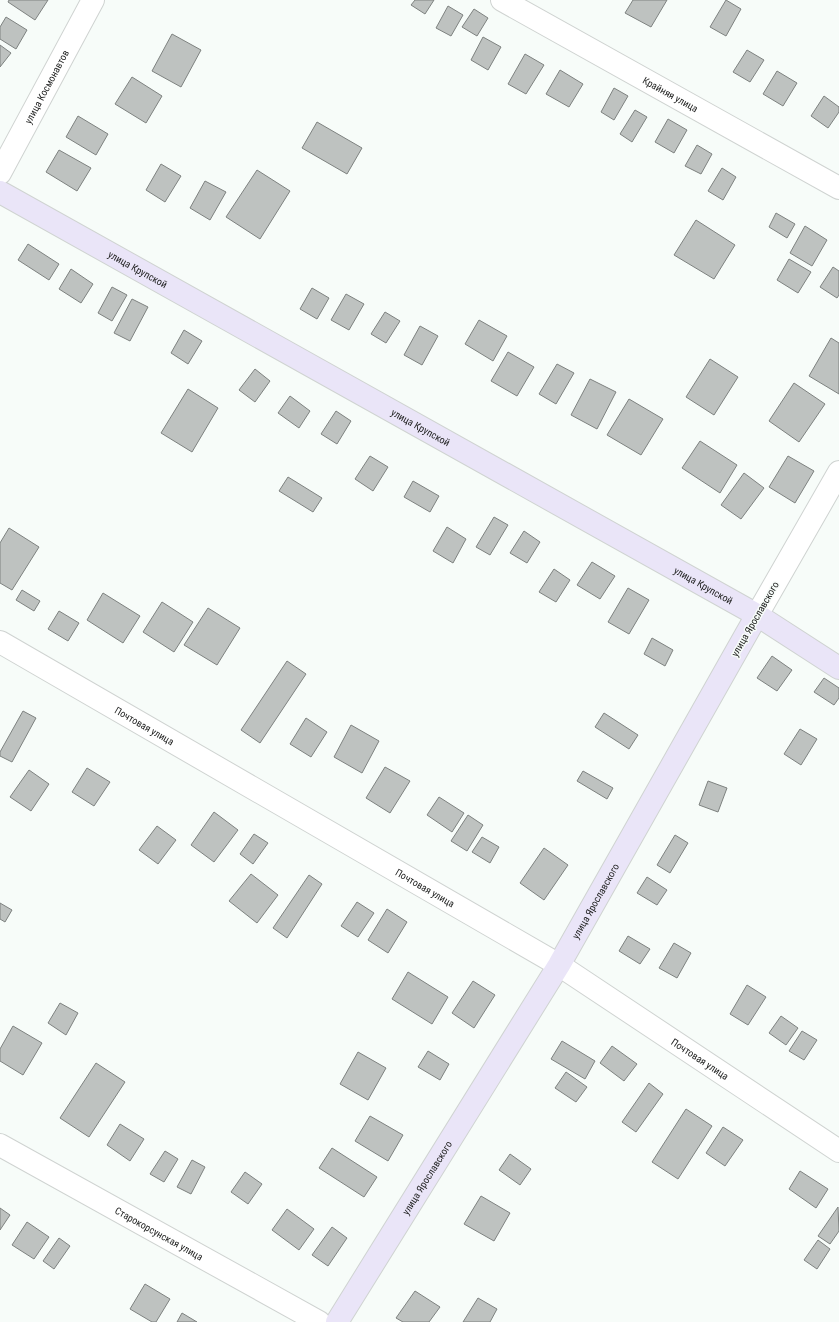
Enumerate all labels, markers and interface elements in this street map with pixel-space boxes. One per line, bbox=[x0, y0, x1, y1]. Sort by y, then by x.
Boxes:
street label: улица Космонавтов bbox=[22, 48, 71, 125]
street label: Крайняя улица bbox=[641, 74, 700, 114]
street label: улица Крупской bbox=[107, 248, 169, 290]
street label: улица Крупской bbox=[389, 406, 452, 448]
street label: улица Крупской bbox=[672, 564, 735, 606]
street label: улица Ярославского bbox=[729, 580, 781, 658]
street label: Почтовая улица bbox=[113, 704, 176, 747]
street label: улица Ярославского bbox=[570, 861, 621, 941]
street label: Почтовая улица bbox=[394, 866, 457, 909]
street label: Почтовая улица bbox=[669, 1036, 731, 1082]
street label: улица Ярославского bbox=[400, 1139, 454, 1217]
street label: Старокорсунская улица bbox=[113, 1205, 205, 1262]

